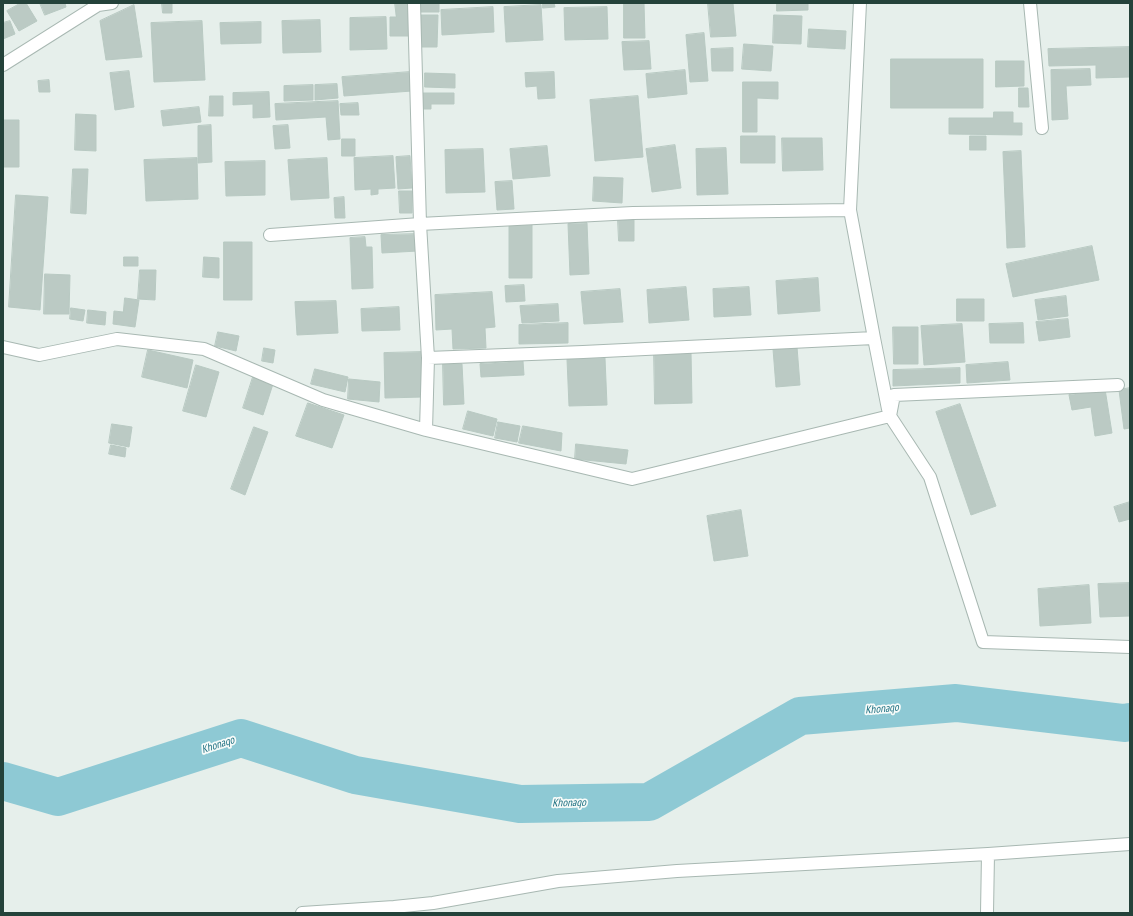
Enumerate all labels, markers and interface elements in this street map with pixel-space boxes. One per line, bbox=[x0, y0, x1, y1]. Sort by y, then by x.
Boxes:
water label: Khonaqo bbox=[865, 701, 899, 717]
water label: Khonaqo bbox=[200, 734, 236, 756]
water label: Khonaqo bbox=[552, 796, 586, 810]

